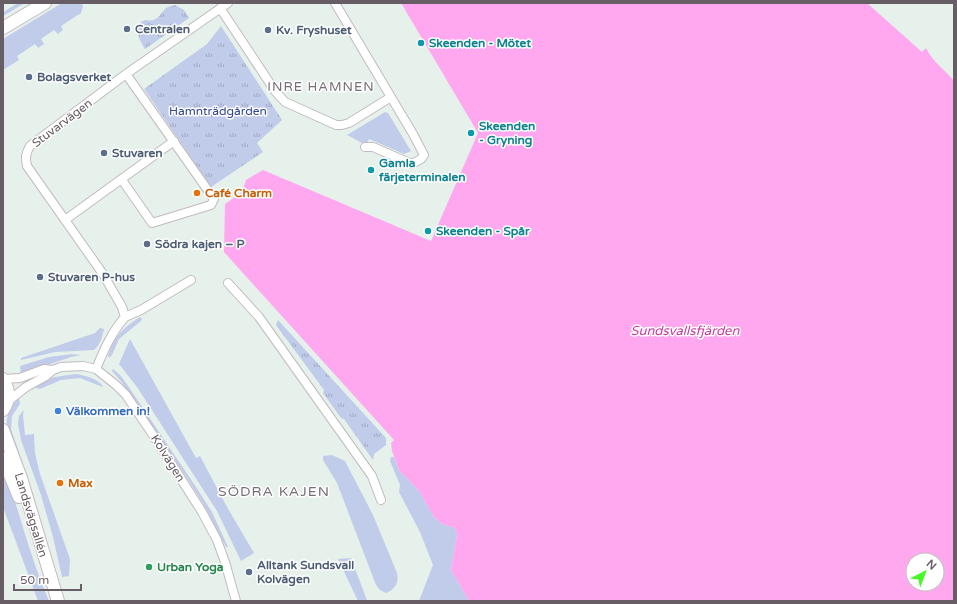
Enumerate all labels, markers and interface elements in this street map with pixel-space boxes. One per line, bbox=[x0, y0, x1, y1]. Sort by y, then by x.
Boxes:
place label: Centralen bbox=[135, 22, 190, 36]
place label: Kv. Fryshuset bbox=[276, 23, 352, 38]
marker: Centralen bbox=[122, 24, 132, 34]
marker: Kv. Fryshuset bbox=[263, 25, 273, 35]
place label: Skeenden - Mötet bbox=[429, 36, 531, 50]
marker: Skeenden - Mötet bbox=[416, 38, 426, 48]
place label: Bolagsverket bbox=[37, 70, 111, 85]
marker: Bolagsverket bbox=[24, 72, 34, 82]
district label: INRE HAMNEN bbox=[267, 79, 375, 95]
street label: Stuvarvägen bbox=[29, 96, 95, 150]
park label: Hamnträdgården bbox=[169, 104, 267, 118]
place label: Skeenden - Gryning bbox=[479, 119, 535, 148]
marker: Skeenden - Gryning bbox=[466, 128, 476, 138]
place label: Stuvaren bbox=[112, 146, 163, 160]
marker: Stuvaren bbox=[99, 148, 109, 158]
place label: Gamla färjeterminalen bbox=[378, 156, 466, 185]
marker: Gamla färjeterminalen bbox=[366, 165, 376, 175]
place label: Café Charm bbox=[205, 186, 272, 200]
marker: Café Charm bbox=[192, 188, 202, 198]
place label: Skeenden - Spår bbox=[436, 224, 530, 239]
marker: Skeenden - Spår bbox=[423, 226, 433, 236]
place label: Södra kajen – P bbox=[155, 237, 245, 252]
marker: Södra kajen – P bbox=[142, 239, 152, 249]
place label: Stuvaren P-hus bbox=[48, 270, 135, 284]
marker: Stuvaren P-hus bbox=[35, 272, 45, 282]
water label: Sundsvallsfjärden bbox=[631, 323, 740, 339]
place label: Välkommen in! bbox=[66, 404, 150, 418]
marker: Välkommen in! bbox=[53, 406, 63, 416]
street label: Kolvägen bbox=[148, 432, 188, 484]
street label: Landsvägsallén bbox=[12, 471, 50, 559]
place label: Max bbox=[68, 476, 93, 490]
marker: Max bbox=[55, 478, 65, 488]
district label: SÖDRA KAJEN bbox=[218, 483, 330, 500]
north arrow bbox=[905, 552, 945, 592]
text: N bbox=[924, 557, 939, 573]
place label: Alltank Sundsvall Kolvägen bbox=[257, 558, 354, 587]
place label: Urban Yoga bbox=[157, 560, 224, 575]
marker: Urban Yoga bbox=[144, 562, 154, 572]
scale bar bbox=[14, 566, 81, 592]
marker: Alltank Sundsvall Kolvägen bbox=[244, 567, 254, 577]
text: 50 m bbox=[20, 573, 49, 587]

